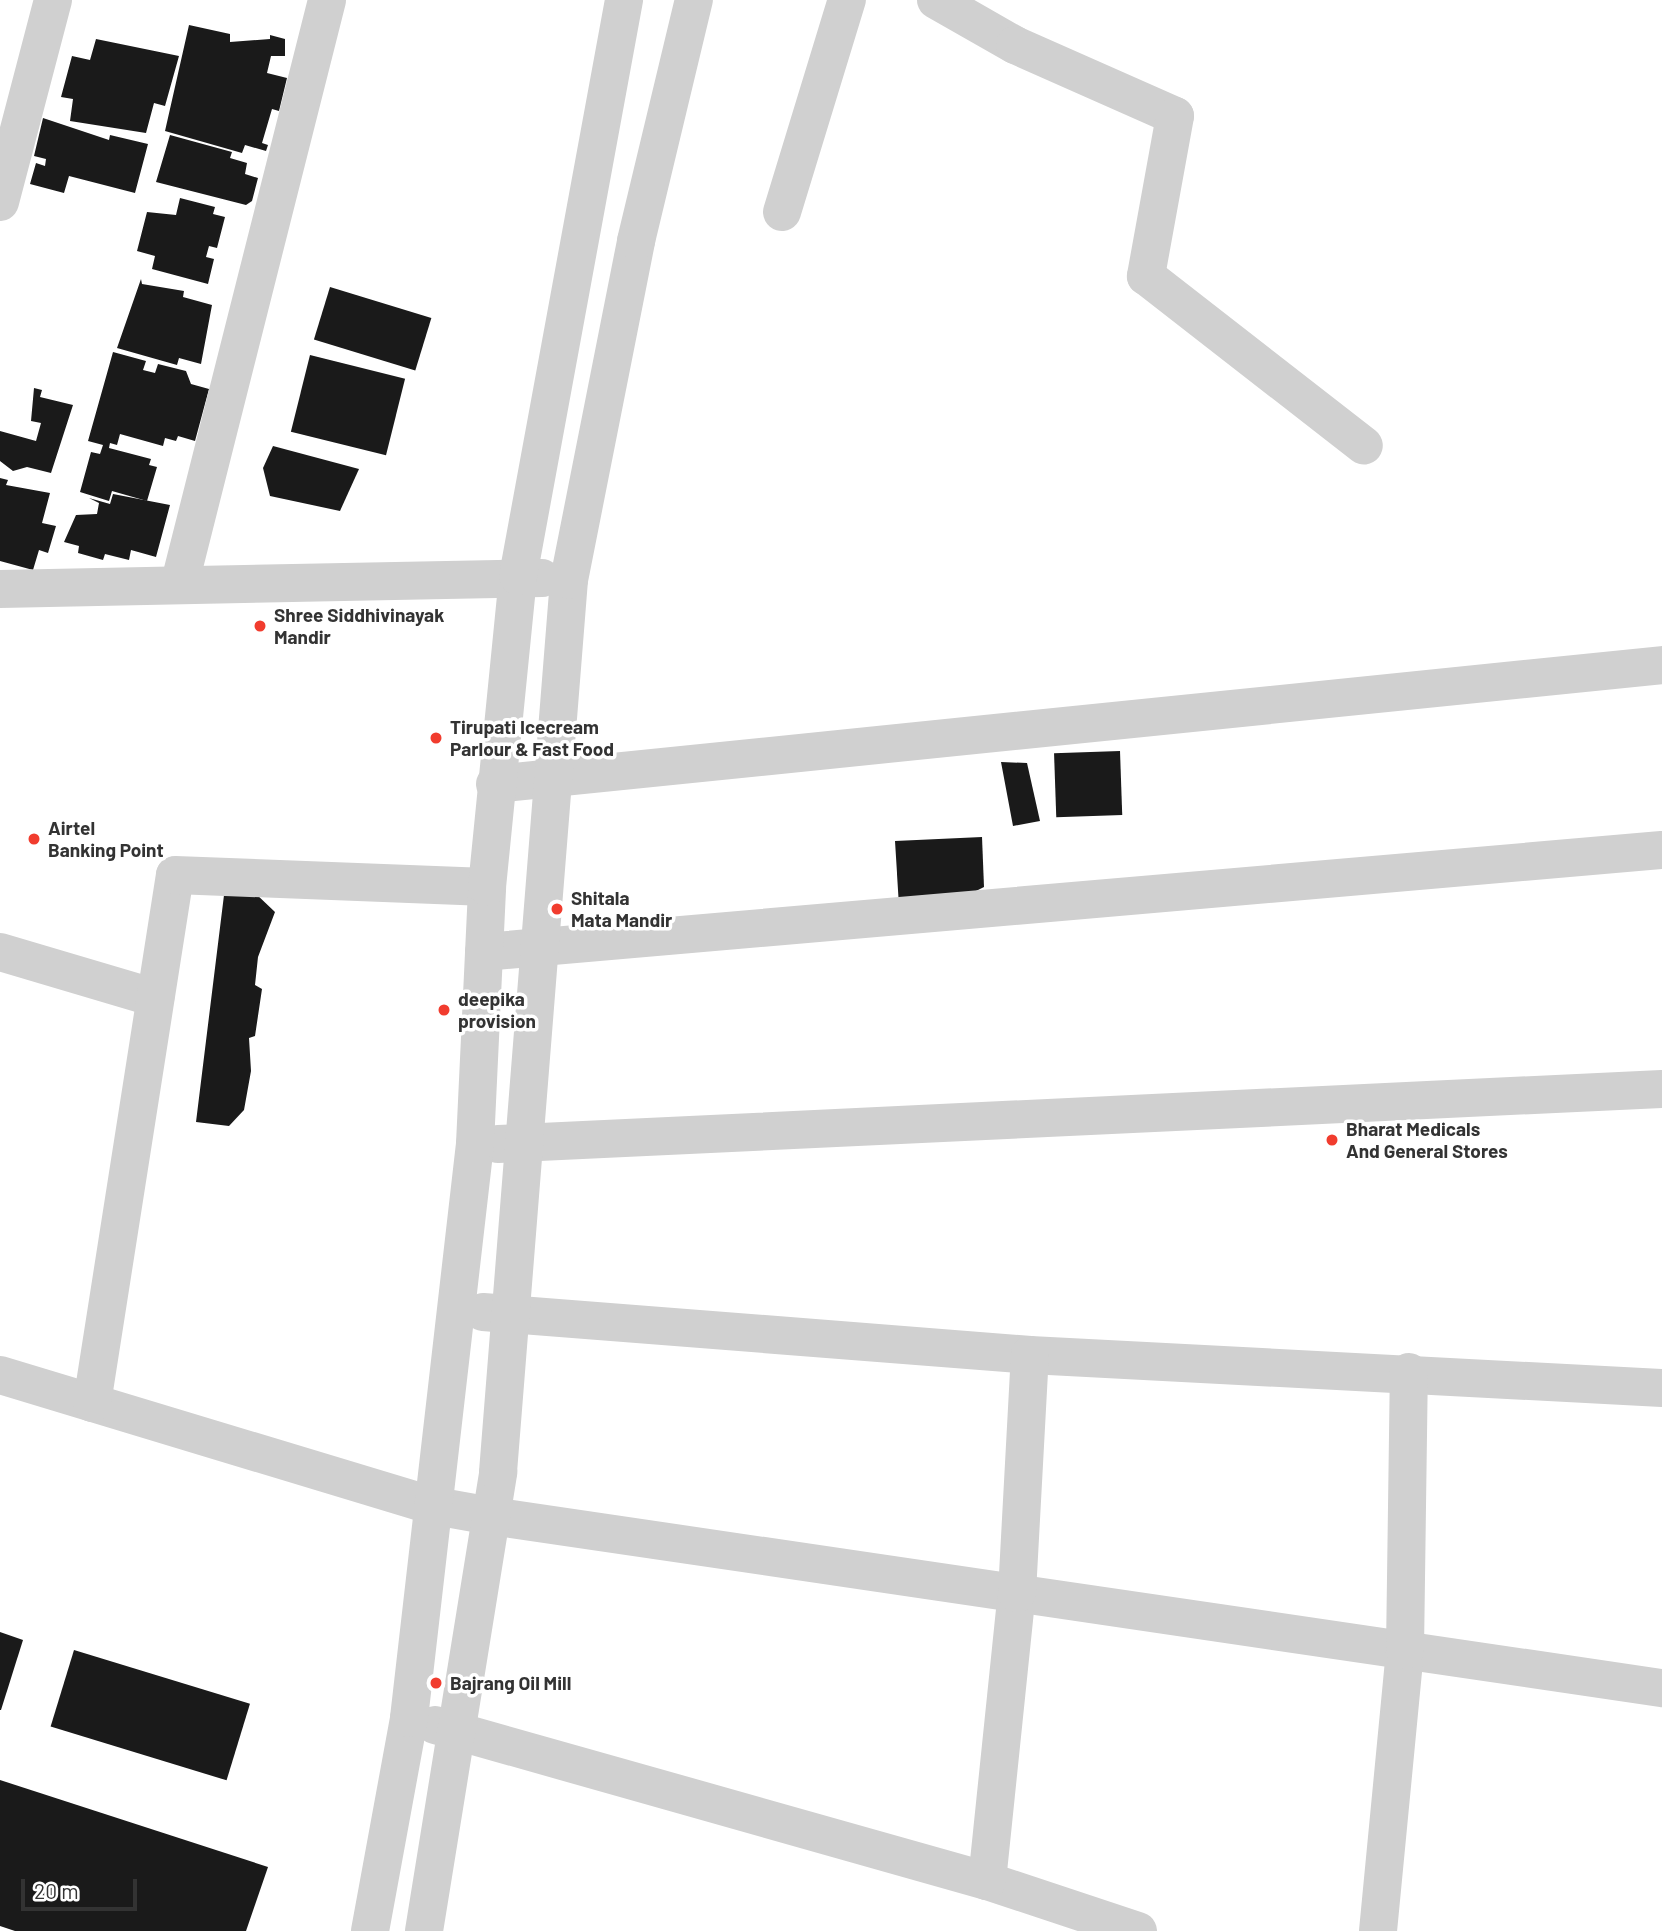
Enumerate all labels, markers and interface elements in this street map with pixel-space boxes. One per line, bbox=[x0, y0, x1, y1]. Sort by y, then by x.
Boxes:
place label: Shree Siddhivinayak Mandir bbox=[274, 604, 444, 648]
marker: Shree Siddhivinayak Mandir bbox=[252, 618, 268, 634]
place label: Tirupati Icecream Parlour & Fast Food bbox=[450, 716, 614, 760]
marker: Tirupati Icecream Parlour & Fast Food bbox=[428, 730, 444, 746]
place label: Airtel Banking Point bbox=[48, 817, 164, 861]
marker: Airtel Banking Point bbox=[26, 831, 42, 847]
place label: Shitala Mata Mandir bbox=[571, 887, 672, 931]
marker: Shitala Mata Mandir bbox=[549, 901, 565, 917]
place label: deepika provision bbox=[458, 988, 536, 1032]
marker: deepika provision bbox=[436, 1002, 452, 1018]
place label: Bharat Medicals And General Stores bbox=[1346, 1118, 1508, 1162]
marker: Bharat Medicals And General Stores bbox=[1324, 1132, 1340, 1148]
place label: Bajrang Oil Mill bbox=[450, 1672, 571, 1694]
marker: Bajrang Oil Mill bbox=[428, 1675, 444, 1691]
scale bar bbox=[24, 1864, 140, 1908]
text: 20 m bbox=[34, 1878, 79, 1903]

